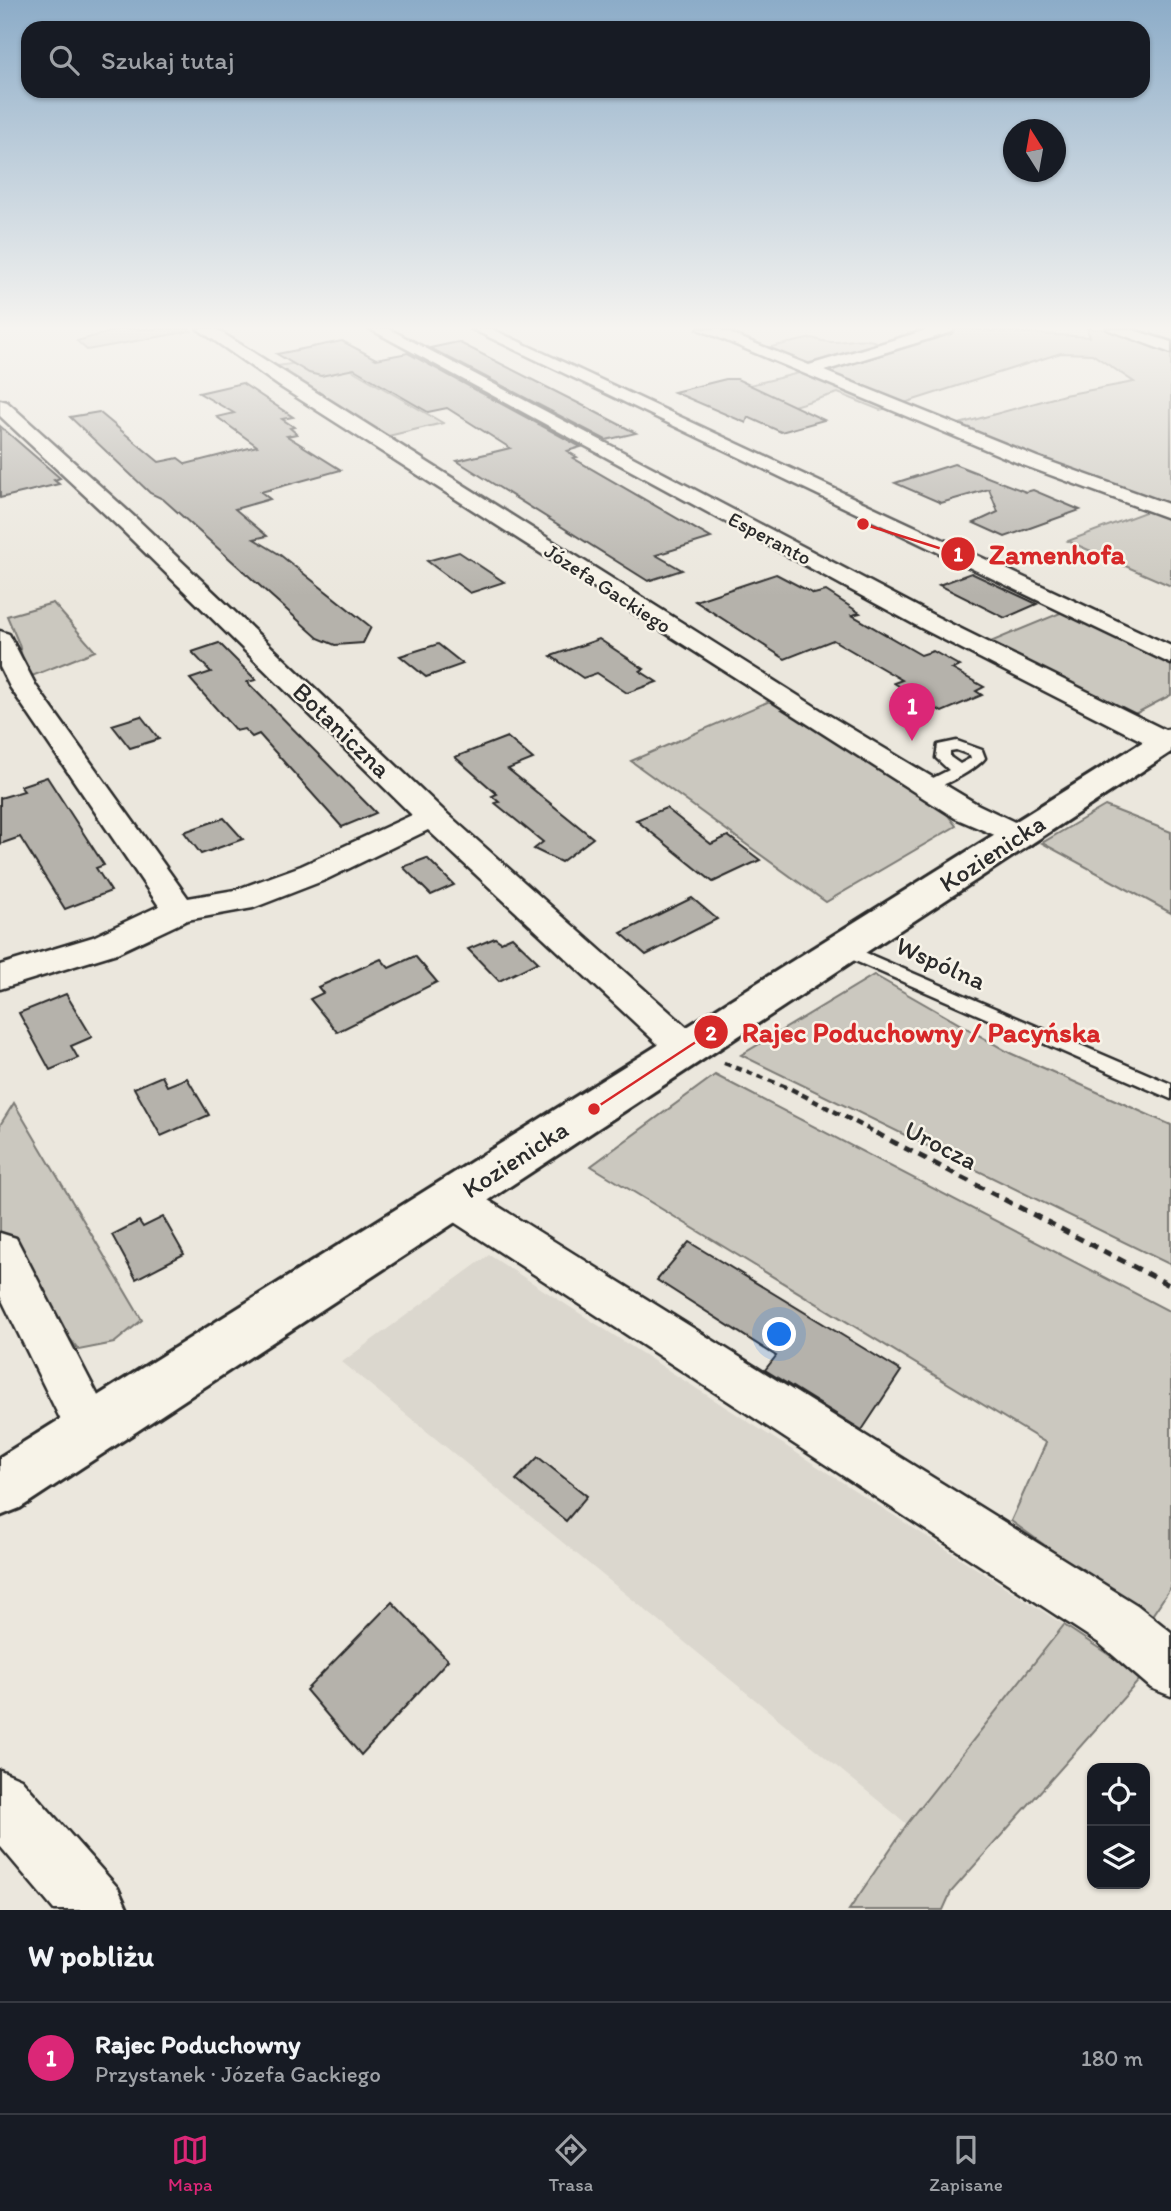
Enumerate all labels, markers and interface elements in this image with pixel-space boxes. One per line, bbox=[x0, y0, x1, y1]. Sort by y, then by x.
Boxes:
search box bbox=[21, 21, 1150, 98]
icon: search bbox=[45, 41, 83, 79]
text: Szukaj tutaj bbox=[101, 44, 234, 76]
north arrow bbox=[1003, 119, 1066, 182]
street label: Esperanto bbox=[724, 506, 816, 570]
callout: Zamenhofa bbox=[940, 529, 1139, 578]
text: Zamenhofa bbox=[989, 537, 1125, 571]
street label: Józefa Gackiego bbox=[540, 538, 676, 638]
text: 1 bbox=[953, 541, 963, 566]
street label: Botaniczna bbox=[286, 675, 398, 785]
pin: 1 bbox=[889, 683, 935, 741]
street label: Kozienicka bbox=[933, 807, 1051, 899]
street label: Wspólna bbox=[891, 929, 991, 997]
callout: Rajec Poduchowny / Pacyńska bbox=[693, 1008, 1113, 1057]
text: Rajec Poduchowny / Pacyńska bbox=[742, 1015, 1100, 1049]
text: 2 bbox=[705, 1020, 717, 1045]
street label: Kozienicka bbox=[456, 1113, 574, 1205]
street label: Urocza bbox=[899, 1113, 983, 1177]
your location bbox=[762, 1317, 796, 1351]
map controls bbox=[1087, 1763, 1150, 1889]
button: locate bbox=[1087, 1763, 1150, 1826]
button: layers bbox=[1087, 1826, 1150, 1889]
text: W pobliżu bbox=[28, 1937, 154, 1974]
text: Rajec Poduchowny bbox=[95, 2028, 301, 2060]
text: 1 bbox=[46, 2044, 56, 2072]
text: 180 m bbox=[1081, 2044, 1143, 2072]
text: Przystanek · Józefa Gackiego bbox=[95, 2060, 381, 2088]
tab: Mapa bbox=[168, 2131, 212, 2196]
tab: Trasa bbox=[548, 2131, 593, 2196]
tab: Zapisane bbox=[929, 2131, 1003, 2196]

